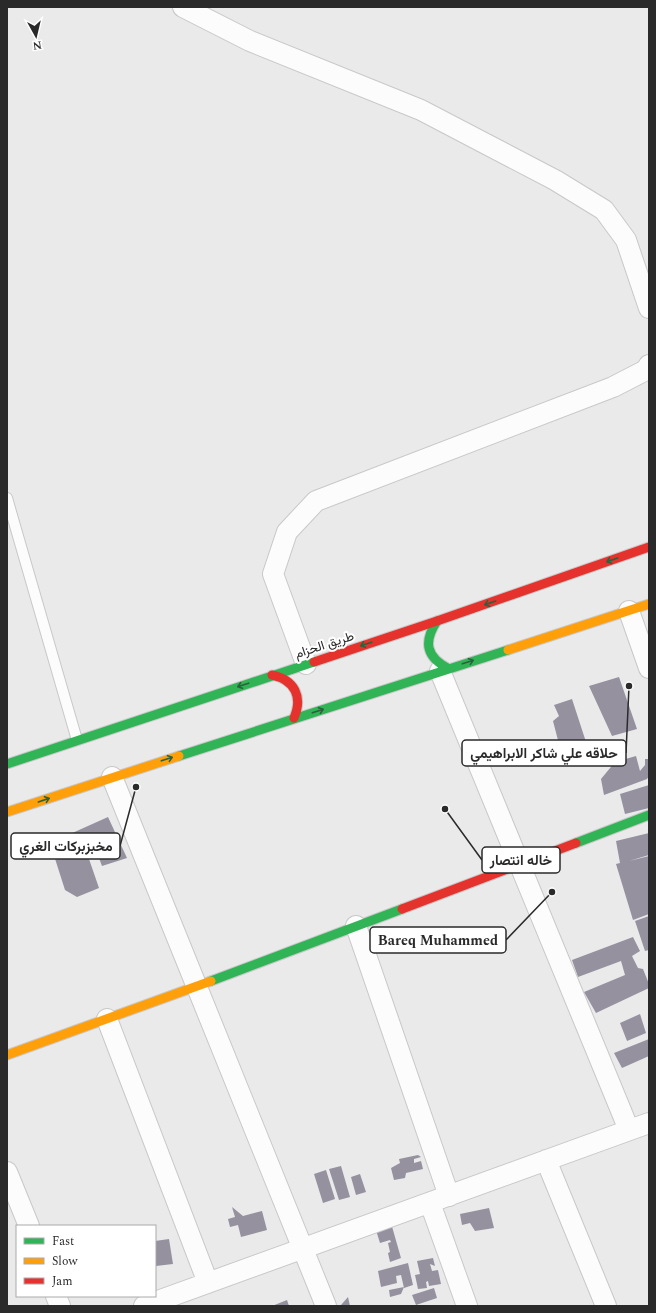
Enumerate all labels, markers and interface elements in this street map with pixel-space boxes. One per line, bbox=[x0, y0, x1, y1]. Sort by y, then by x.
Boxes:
north arrow bbox=[16, 16, 56, 56]
text: N bbox=[32, 36, 43, 54]
one-way arrow bbox=[607, 556, 619, 564]
one-way arrow bbox=[483, 600, 496, 607]
street label: طريق الحزام bbox=[292, 626, 357, 664]
one-way arrow bbox=[361, 641, 373, 649]
one-way arrow bbox=[462, 658, 474, 666]
one-way arrow bbox=[237, 681, 249, 689]
one-way arrow bbox=[311, 707, 324, 714]
callout: حلاقه علي شاكر الابراهيمي bbox=[462, 740, 626, 766]
text: حلاقه علي شاكر الابراهيمي bbox=[470, 743, 618, 765]
one-way arrow bbox=[161, 755, 174, 762]
one-way arrow bbox=[37, 796, 50, 803]
callout: مخبزبركات الغري bbox=[11, 833, 120, 859]
text: مخبزبركات الغري bbox=[19, 836, 113, 858]
callout: خاله انتصار bbox=[482, 847, 560, 873]
text: خاله انتصار bbox=[489, 850, 553, 871]
callout: Bareq Muhammed bbox=[370, 927, 506, 953]
text: Bareq Muhammed bbox=[378, 930, 498, 951]
legend bbox=[16, 1225, 156, 1297]
text: Fast bbox=[52, 1232, 74, 1251]
text: Slow bbox=[52, 1252, 78, 1271]
text: Jam bbox=[52, 1272, 73, 1291]

